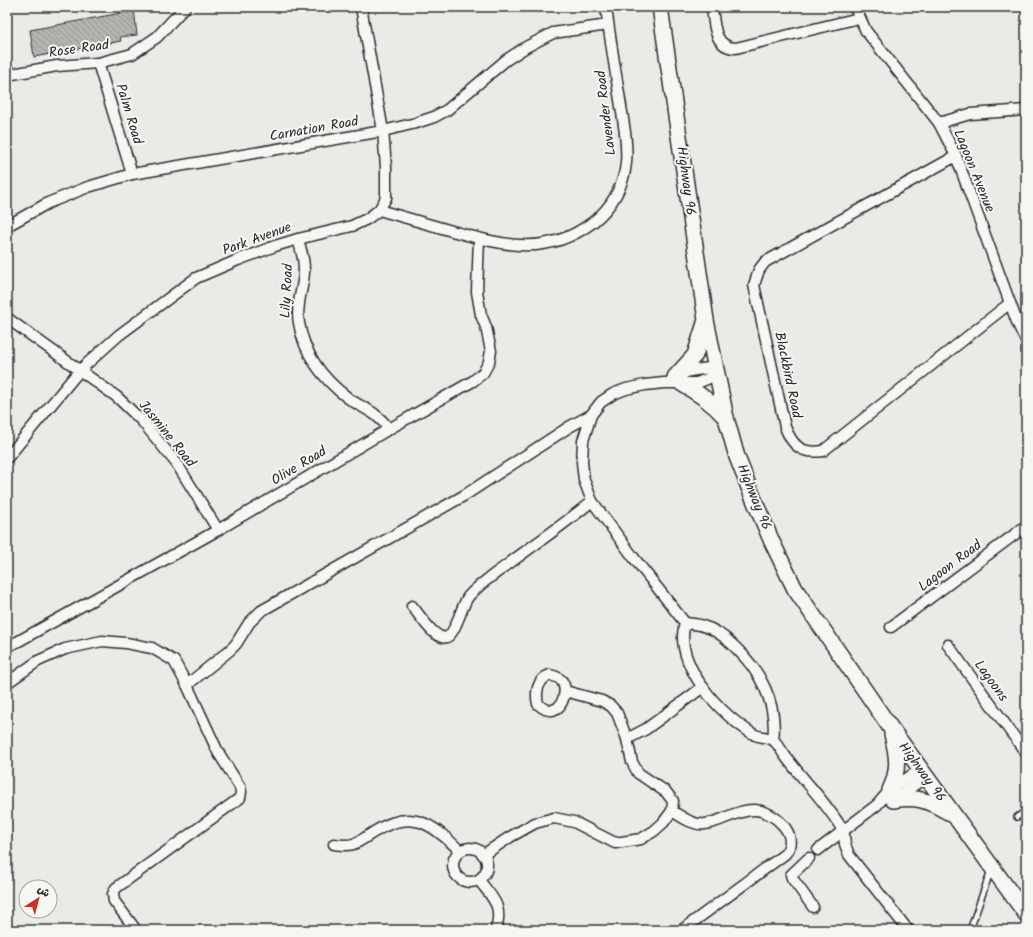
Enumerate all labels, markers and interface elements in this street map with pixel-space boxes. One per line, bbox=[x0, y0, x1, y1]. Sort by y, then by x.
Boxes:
street label: Rose Road bbox=[48, 34, 111, 64]
street label: Lavender Road bbox=[590, 68, 622, 157]
street label: Palm Road bbox=[109, 81, 149, 148]
street label: Carnation Road bbox=[268, 110, 361, 148]
street label: Lagoon Avenue bbox=[947, 126, 1001, 216]
street label: Highway 96 bbox=[670, 145, 702, 217]
street label: Park Avenue bbox=[219, 216, 295, 262]
street label: Lily Road bbox=[275, 262, 299, 319]
street label: Blackbird Road bbox=[768, 330, 808, 421]
street label: Jasmine Road bbox=[133, 396, 202, 473]
street label: Olive Road bbox=[267, 440, 332, 491]
street label: Highway 96 bbox=[731, 461, 777, 533]
street label: Lagoon Road bbox=[914, 534, 987, 597]
street label: Lagoons bbox=[968, 656, 1014, 706]
street label: Highway 96 bbox=[893, 737, 951, 807]
north arrow bbox=[18, 879, 58, 919]
text: ش bbox=[33, 881, 53, 903]

